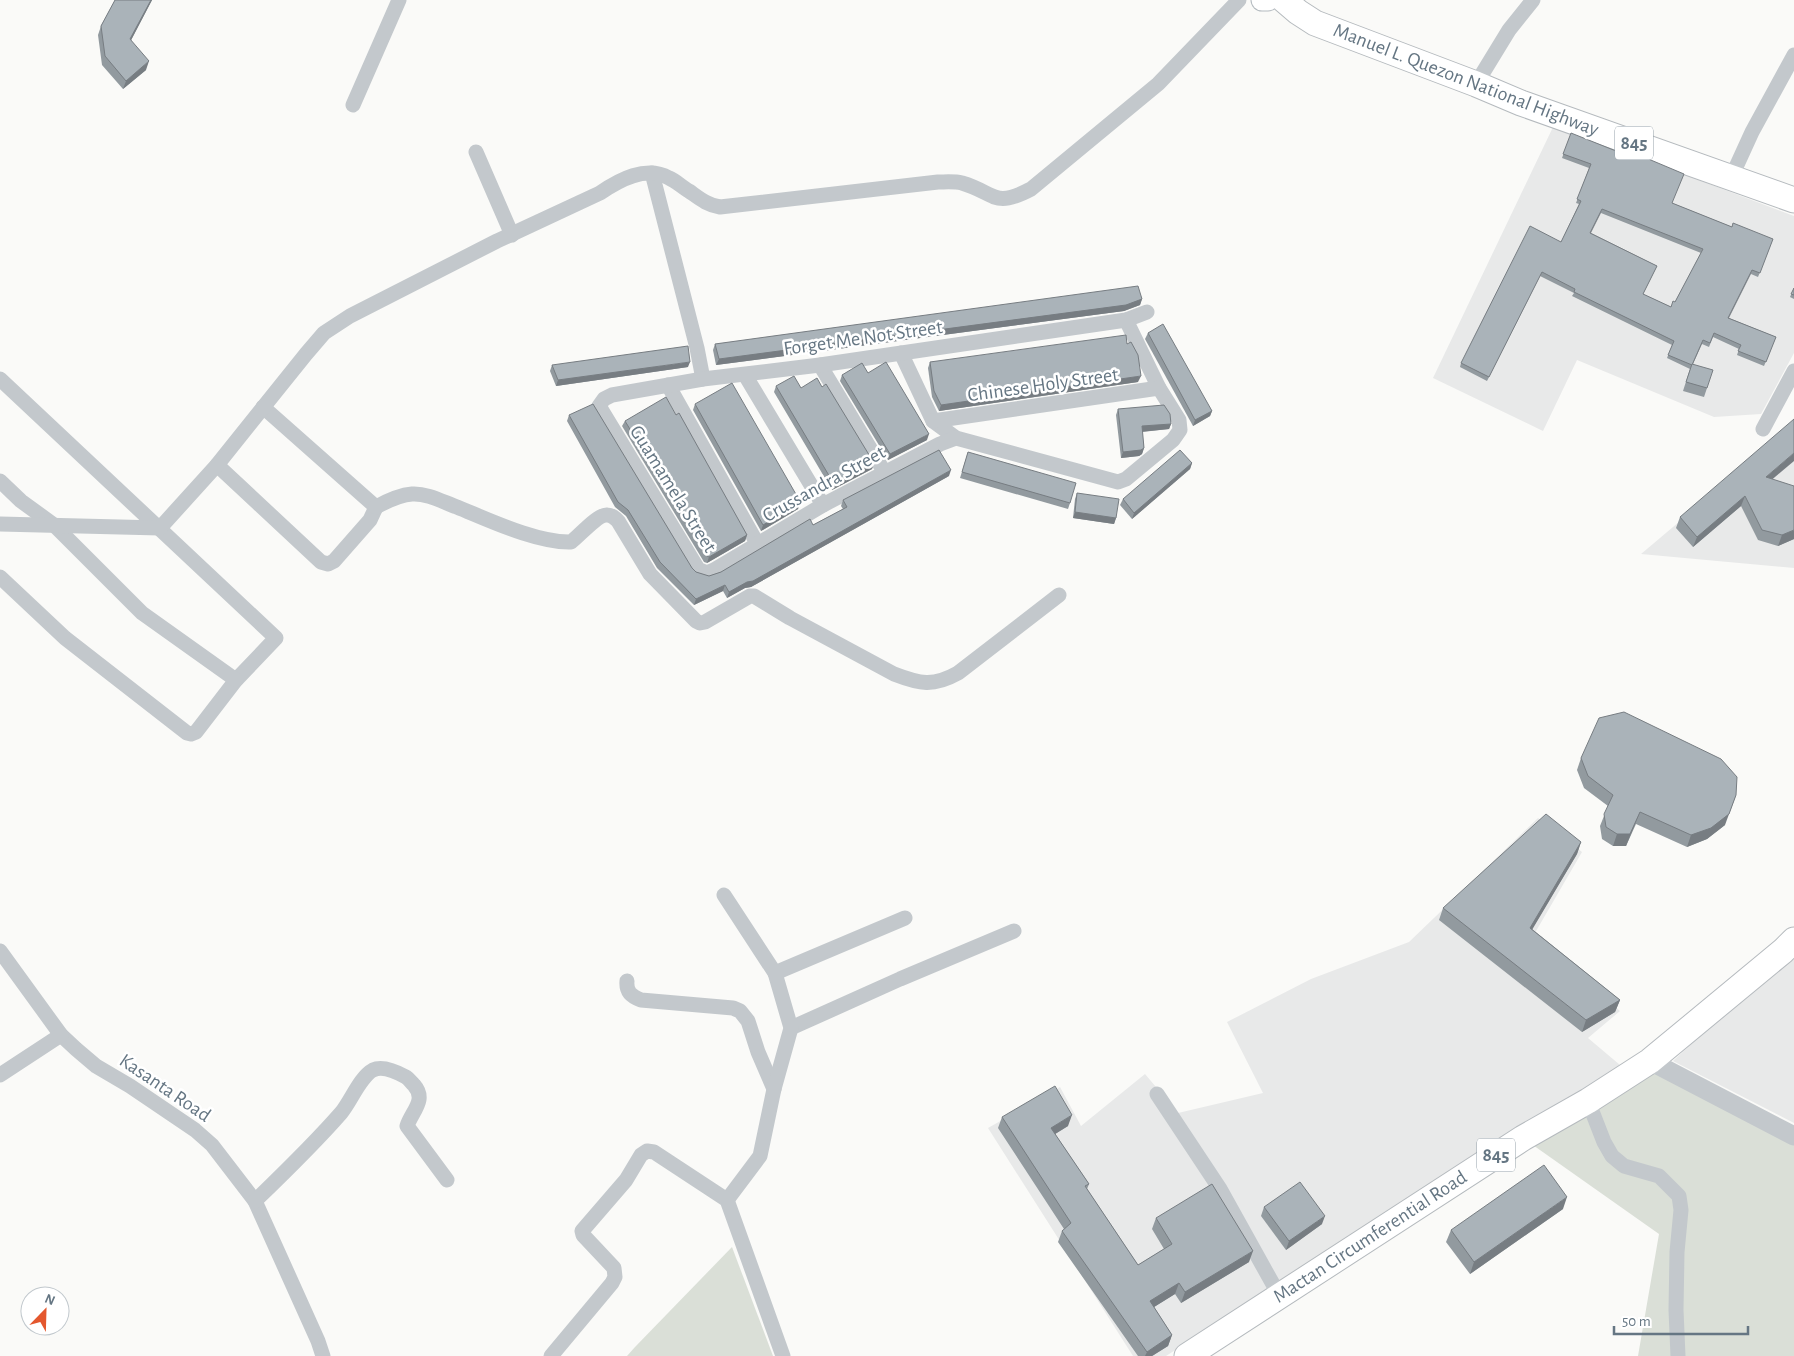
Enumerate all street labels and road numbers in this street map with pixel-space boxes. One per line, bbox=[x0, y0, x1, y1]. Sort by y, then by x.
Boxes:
street label: Manuel L. Quezon National Highway bbox=[1331, 20, 1602, 140]
road number: 845 bbox=[1615, 126, 1653, 160]
street label: Forget Me Not Street bbox=[782, 317, 944, 359]
street label: Chinese Holy Street bbox=[966, 364, 1120, 405]
street label: Guamamela Street bbox=[626, 422, 720, 557]
street label: Crussandra Street bbox=[759, 442, 889, 526]
street label: Kasanta Road bbox=[116, 1050, 214, 1126]
road number: 845 bbox=[1477, 1138, 1515, 1172]
street label: Mactan Circumferential Road bbox=[1270, 1167, 1470, 1307]

